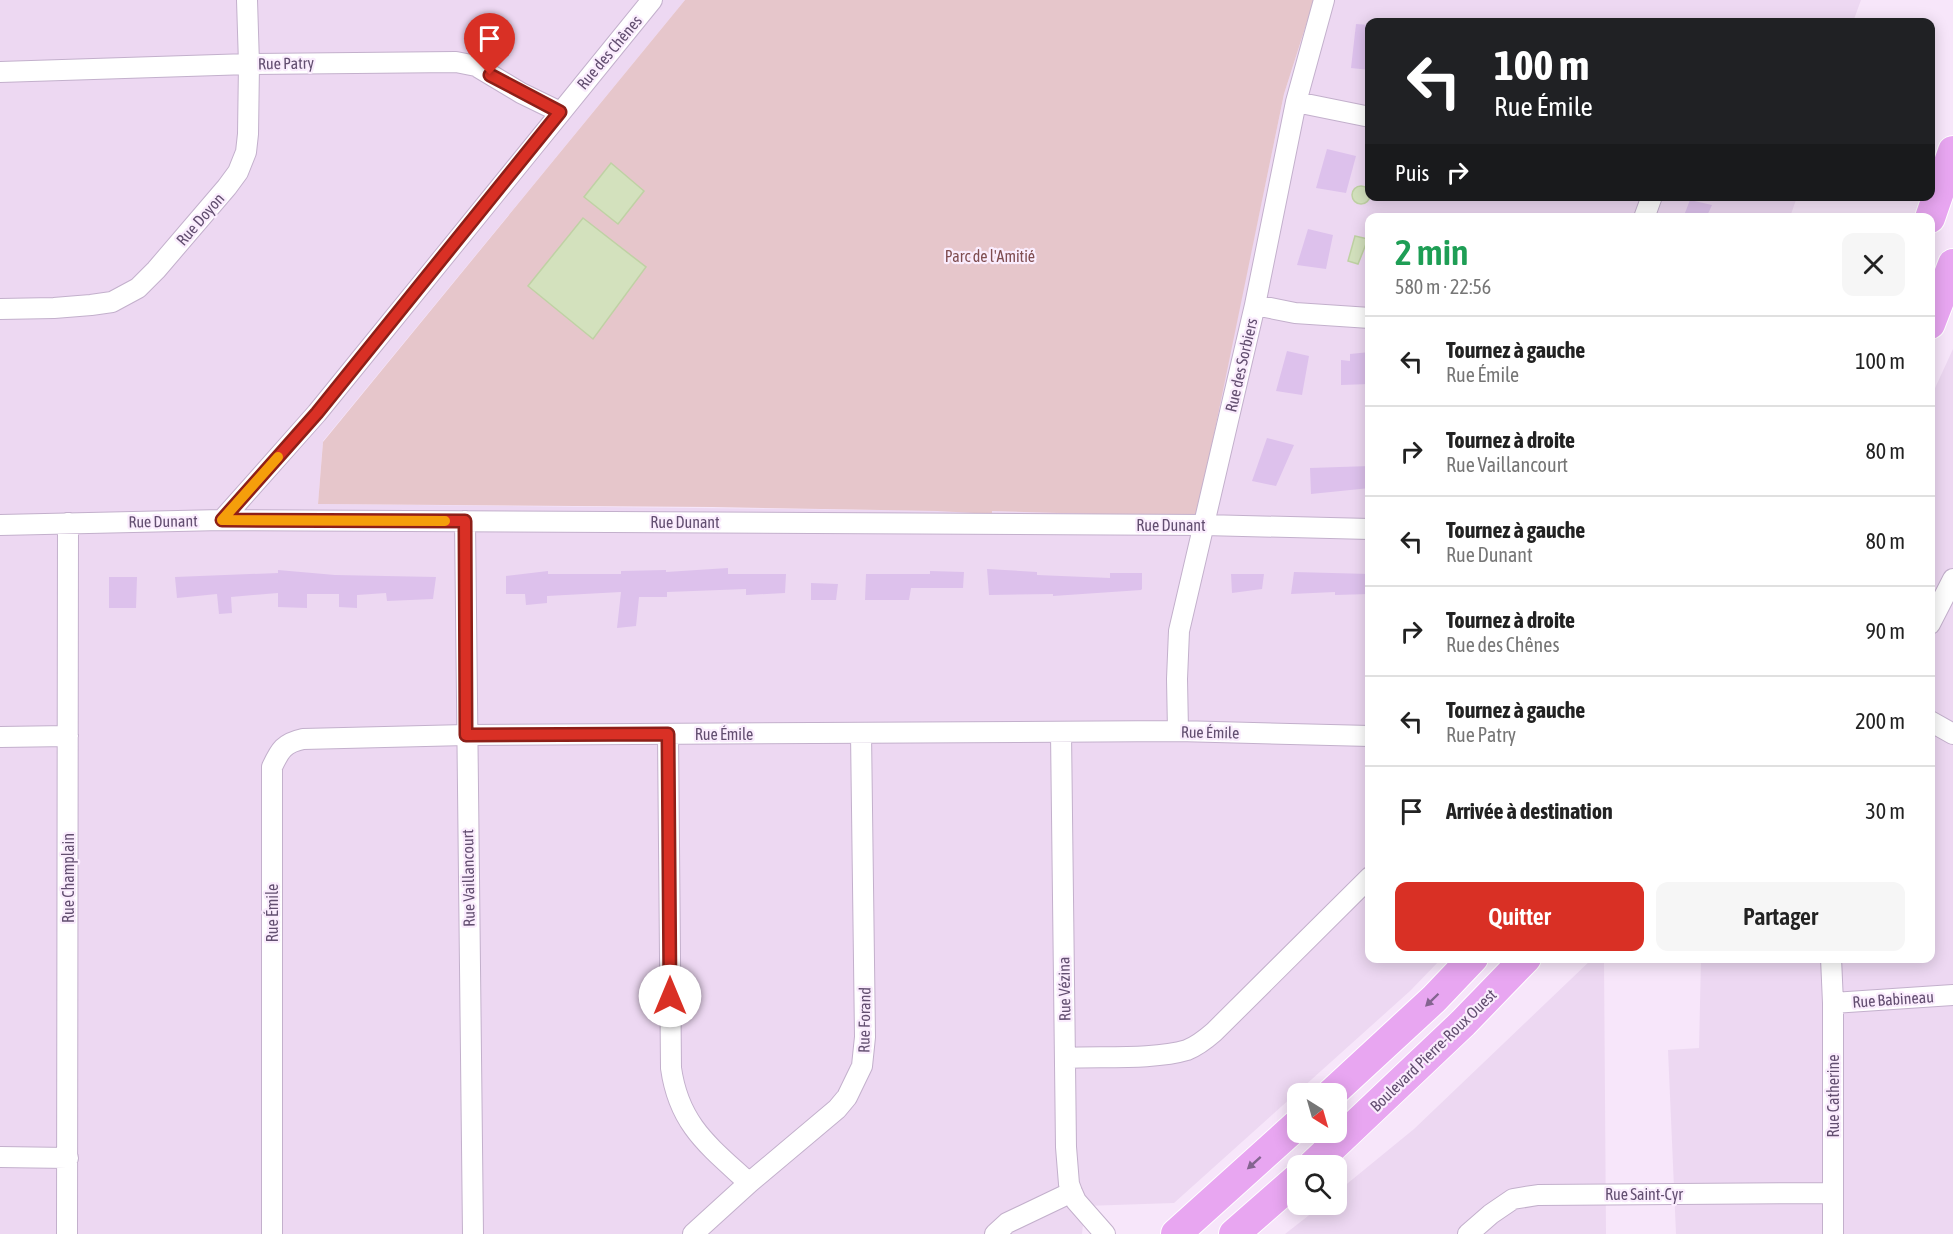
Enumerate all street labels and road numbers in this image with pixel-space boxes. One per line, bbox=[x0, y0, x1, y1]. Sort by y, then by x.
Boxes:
street label: Rue des Chênes bbox=[573, 11, 645, 93]
street label: Rue Patry bbox=[258, 54, 315, 73]
street label: Rue Doyon bbox=[172, 189, 228, 249]
street label: Rue des Sorbiers bbox=[1221, 316, 1261, 414]
street label: Rue Dunant bbox=[128, 511, 198, 531]
street label: Rue Dunant bbox=[650, 513, 720, 531]
street label: Rue Dunant bbox=[1136, 516, 1206, 534]
street label: Rue Émile bbox=[1181, 722, 1239, 742]
street label: Rue Émile bbox=[695, 725, 753, 743]
street label: Rue Vaillancourt bbox=[458, 829, 478, 927]
street label: Rue Champlain bbox=[59, 833, 78, 923]
street label: Rue Émile bbox=[263, 884, 281, 942]
street label: Rue Vézina bbox=[1054, 957, 1074, 1021]
street label: Boulevard Pierre-Roux Ouest bbox=[1366, 985, 1500, 1115]
street label: Rue Forand bbox=[854, 987, 874, 1053]
street label: Rue Babineau bbox=[1852, 987, 1934, 1011]
street label: Rue Catherine bbox=[1824, 1055, 1842, 1137]
street label: Rue Saint-Cyr bbox=[1605, 1185, 1683, 1204]

